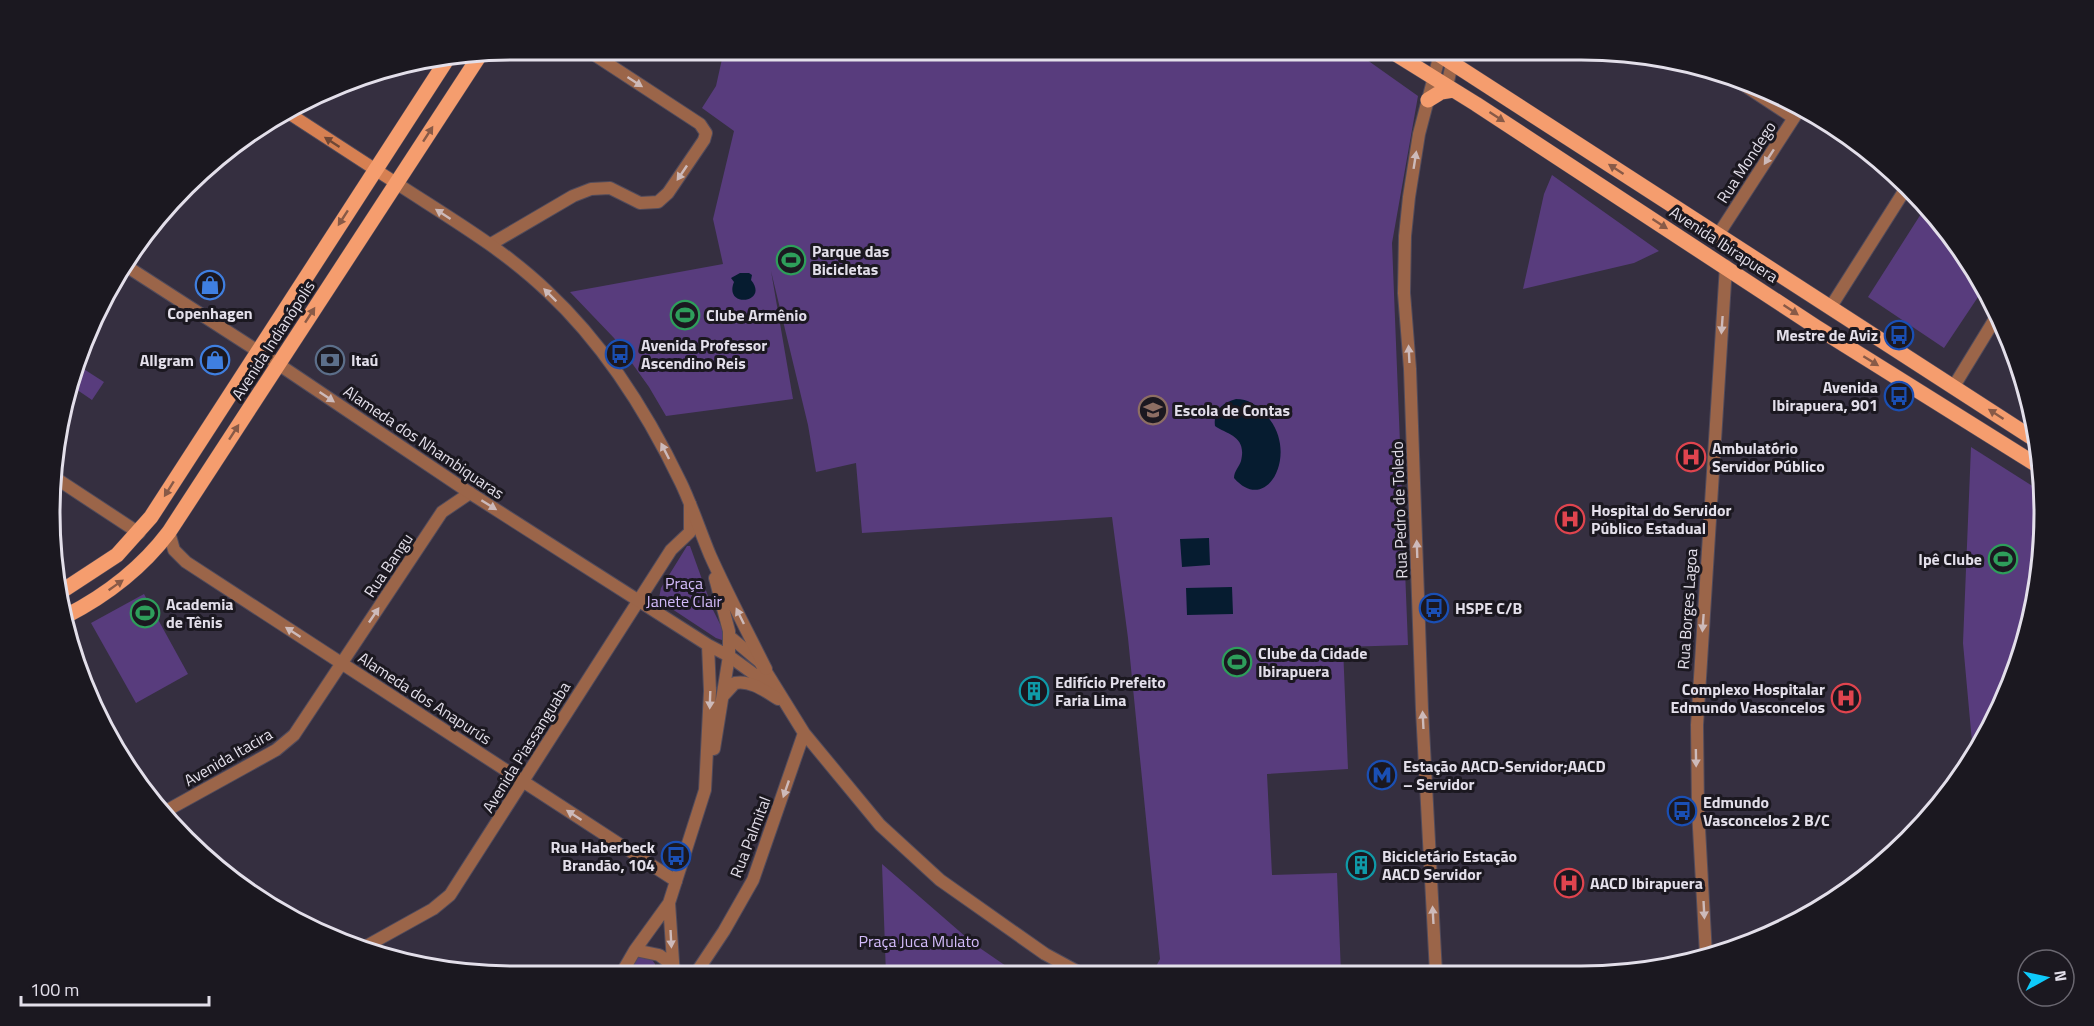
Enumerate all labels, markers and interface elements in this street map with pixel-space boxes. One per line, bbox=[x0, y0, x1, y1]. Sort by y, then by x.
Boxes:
one-way arrow bbox=[627, 76, 644, 87]
one-way arrow bbox=[1489, 111, 1505, 122]
street label: Rua Mondego bbox=[1710, 116, 1782, 208]
one-way arrow bbox=[422, 126, 433, 142]
one-way arrow bbox=[325, 136, 341, 148]
one-way arrow bbox=[1763, 148, 1775, 164]
one-way arrow bbox=[1410, 151, 1419, 170]
one-way arrow bbox=[1608, 164, 1624, 175]
one-way arrow bbox=[676, 165, 688, 181]
street label: Avenida Ibirapuera bbox=[1665, 200, 1783, 288]
one-way arrow bbox=[435, 208, 452, 219]
one-way arrow bbox=[338, 210, 349, 227]
one-way arrow bbox=[1652, 218, 1668, 229]
place label: Parque das Bicicletas bbox=[812, 239, 889, 281]
sports icon: Parque das Bicicletas bbox=[775, 244, 807, 276]
shop icon: Copenhagen bbox=[194, 269, 226, 301]
street label: Avenida Indianópolis bbox=[225, 276, 321, 404]
one-way arrow bbox=[544, 288, 558, 302]
sports icon: Clube Armênio bbox=[669, 299, 701, 331]
place label: Copenhagen bbox=[167, 301, 253, 325]
place label: Clube Armênio bbox=[706, 303, 807, 327]
one-way arrow bbox=[1783, 304, 1799, 316]
one-way arrow bbox=[304, 307, 315, 323]
one-way arrow bbox=[1718, 315, 1727, 334]
bus stop icon: Mestre de Aviz bbox=[1883, 319, 1915, 351]
place label: Mestre de Aviz bbox=[1776, 323, 1878, 347]
place label: Avenida Professor Ascendino Reis bbox=[641, 333, 767, 375]
bus stop icon: Avenida Professor Ascendino Reis bbox=[604, 338, 636, 370]
shop icon: Allgram bbox=[199, 344, 231, 376]
bank icon: Itaú bbox=[314, 344, 346, 376]
one-way arrow bbox=[1405, 345, 1414, 364]
place label: Allgram bbox=[140, 348, 194, 372]
place label: Itaú bbox=[351, 348, 378, 372]
one-way arrow bbox=[1863, 356, 1879, 367]
place label: Avenida Ibirapuera, 901 bbox=[1772, 375, 1878, 417]
street label: Alameda dos Nhambiquaras bbox=[339, 379, 509, 505]
bus stop icon: Avenida Ibirapuera, 901 bbox=[1883, 380, 1915, 412]
one-way arrow bbox=[318, 391, 334, 403]
school or university icon: Escola de Contas bbox=[1137, 394, 1169, 426]
place label: Escola de Contas bbox=[1174, 398, 1290, 422]
one-way arrow bbox=[1988, 408, 2004, 420]
one-way arrow bbox=[228, 424, 239, 440]
place label: Ambulatório Servidor Público bbox=[1712, 436, 1825, 478]
street label: Rua Pedro de Toledo bbox=[1385, 441, 1413, 579]
hospital icon: Ambulatório Servidor Público bbox=[1675, 441, 1707, 473]
one-way arrow bbox=[660, 443, 670, 460]
one-way arrow bbox=[164, 481, 175, 497]
place label: Hospital do Servidor Público Estadual bbox=[1591, 498, 1731, 540]
one-way arrow bbox=[481, 499, 497, 510]
hospital icon: Hospital do Servidor Público Estadual bbox=[1554, 503, 1586, 535]
street label: Rua Bangu bbox=[358, 528, 418, 602]
one-way arrow bbox=[1412, 540, 1421, 559]
sports icon: Ipê Clube bbox=[1987, 543, 2019, 575]
place label: Ipê Clube bbox=[1918, 547, 1982, 571]
street label: Rua Borges Lagoa bbox=[1671, 548, 1703, 670]
park label: Praça Janete Clair bbox=[646, 571, 722, 613]
one-way arrow bbox=[108, 580, 124, 591]
place label: Academia de Tênis bbox=[166, 592, 234, 634]
bus stop icon: HSPE C/B bbox=[1418, 592, 1450, 624]
place label: HSPE C/B bbox=[1455, 596, 1522, 620]
sports icon: Academia de Tênis bbox=[129, 597, 161, 629]
one-way arrow bbox=[368, 607, 379, 623]
one-way arrow bbox=[735, 608, 745, 625]
one-way arrow bbox=[1698, 614, 1707, 633]
one-way arrow bbox=[285, 627, 301, 638]
place label: Clube da Cidade Ibirapuera bbox=[1258, 641, 1367, 683]
street label: Alameda dos Anapurús bbox=[353, 646, 497, 750]
sports icon: Clube da Cidade Ibirapuera bbox=[1221, 646, 1253, 678]
place label: Edifício Prefeito Faria Lima bbox=[1055, 670, 1166, 712]
building icon: Edifício Prefeito Faria Lima bbox=[1018, 675, 1050, 707]
street label: Avenida Piassanguaba bbox=[476, 677, 576, 817]
place label: Complexo Hospitalar Edmundo Vasconcelos bbox=[1670, 677, 1825, 719]
hospital icon: Complexo Hospitalar Edmundo Vasconcelos bbox=[1830, 682, 1862, 714]
one-way arrow bbox=[705, 691, 714, 710]
one-way arrow bbox=[1418, 711, 1427, 730]
street label: Avenida Itacira bbox=[179, 722, 277, 792]
one-way arrow bbox=[1691, 748, 1701, 767]
place label: Estação AACD-Servidor;AACD – Servidor bbox=[1403, 754, 1606, 796]
metro station icon: Estação AACD-Servidor;AACD – Servidor bbox=[1366, 759, 1398, 791]
one-way arrow bbox=[780, 780, 790, 798]
place label: Edmundo Vasconcelos 2 B/C bbox=[1703, 790, 1830, 832]
street label: Rua Palmital bbox=[724, 793, 776, 881]
bus stop icon: Edmundo Vasconcelos 2 B/C bbox=[1666, 795, 1698, 827]
one-way arrow bbox=[566, 810, 582, 821]
place label: Rua Haberbeck Brandão, 104 bbox=[550, 835, 656, 877]
bus stop icon: Rua Haberbeck Brandão, 104 bbox=[660, 840, 692, 872]
place label: Bicicletário Estação AACD Servidor bbox=[1382, 844, 1517, 886]
building icon: Bicicletário Estação AACD Servidor bbox=[1345, 849, 1377, 881]
hospital icon: AACD Ibirapuera bbox=[1553, 867, 1585, 899]
place label: AACD Ibirapuera bbox=[1590, 871, 1703, 895]
one-way arrow bbox=[1699, 900, 1708, 919]
one-way arrow bbox=[1428, 905, 1437, 924]
park label: Praça Juca Mulato bbox=[859, 929, 979, 953]
one-way arrow bbox=[667, 930, 676, 949]
north arrow bbox=[2016, 948, 2076, 1008]
scale bar bbox=[21, 969, 208, 1007]
text: N bbox=[2048, 969, 2074, 983]
text: 100 m bbox=[30, 976, 79, 1003]

